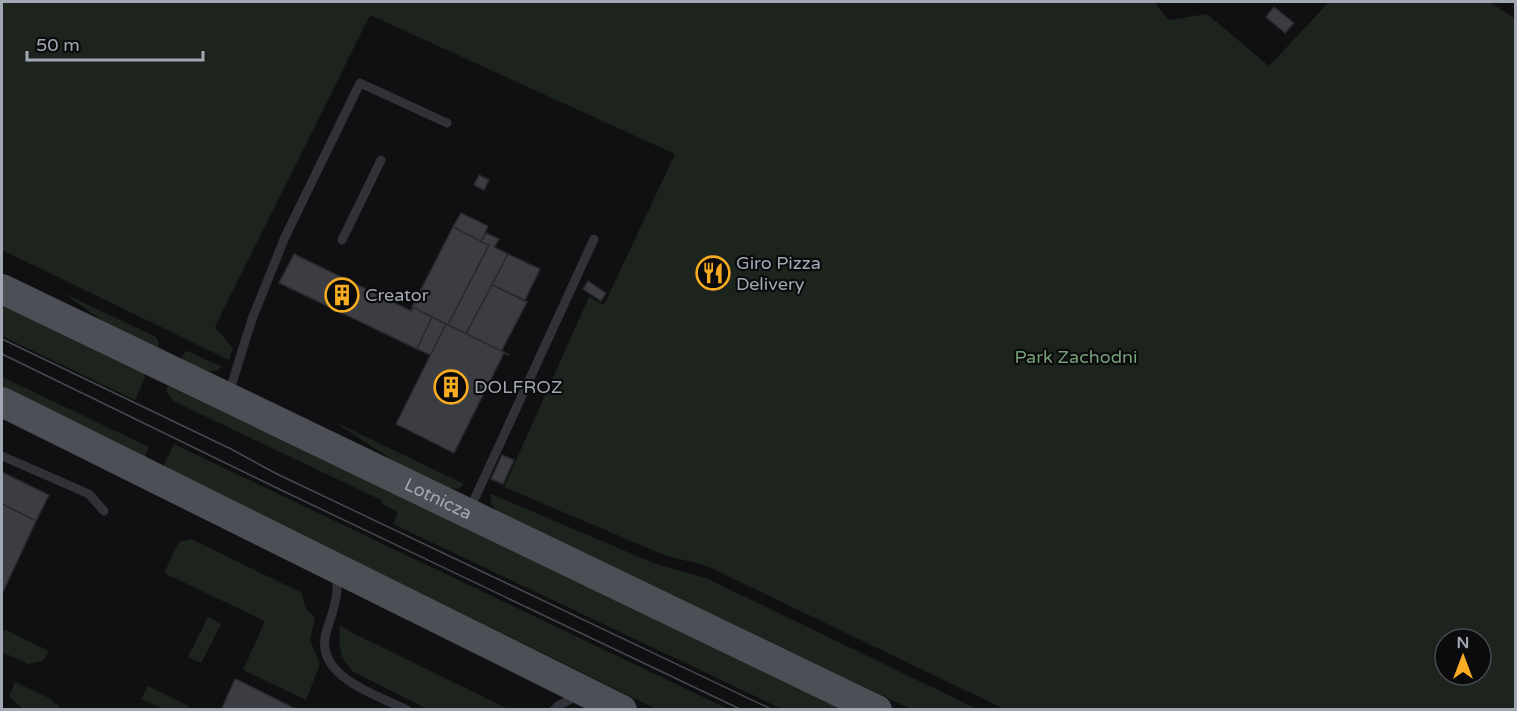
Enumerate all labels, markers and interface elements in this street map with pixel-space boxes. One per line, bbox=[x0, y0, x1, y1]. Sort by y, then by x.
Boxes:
scale bar bbox=[27, 24, 202, 62]
text: 50 m bbox=[36, 34, 80, 56]
place label: Giro Pizza Delivery bbox=[736, 252, 821, 295]
restaurant icon: Giro Pizza Delivery bbox=[695, 255, 731, 291]
building icon: Creator bbox=[324, 277, 360, 313]
place label: Creator bbox=[365, 284, 429, 306]
park label: Park Zachodni bbox=[1014, 346, 1138, 368]
building icon: DOLFROZ bbox=[433, 369, 469, 405]
place label: DOLFROZ bbox=[474, 376, 562, 398]
street label: Lotnicza bbox=[401, 473, 475, 524]
north arrow bbox=[1433, 627, 1493, 687]
text: N bbox=[1457, 633, 1469, 653]

